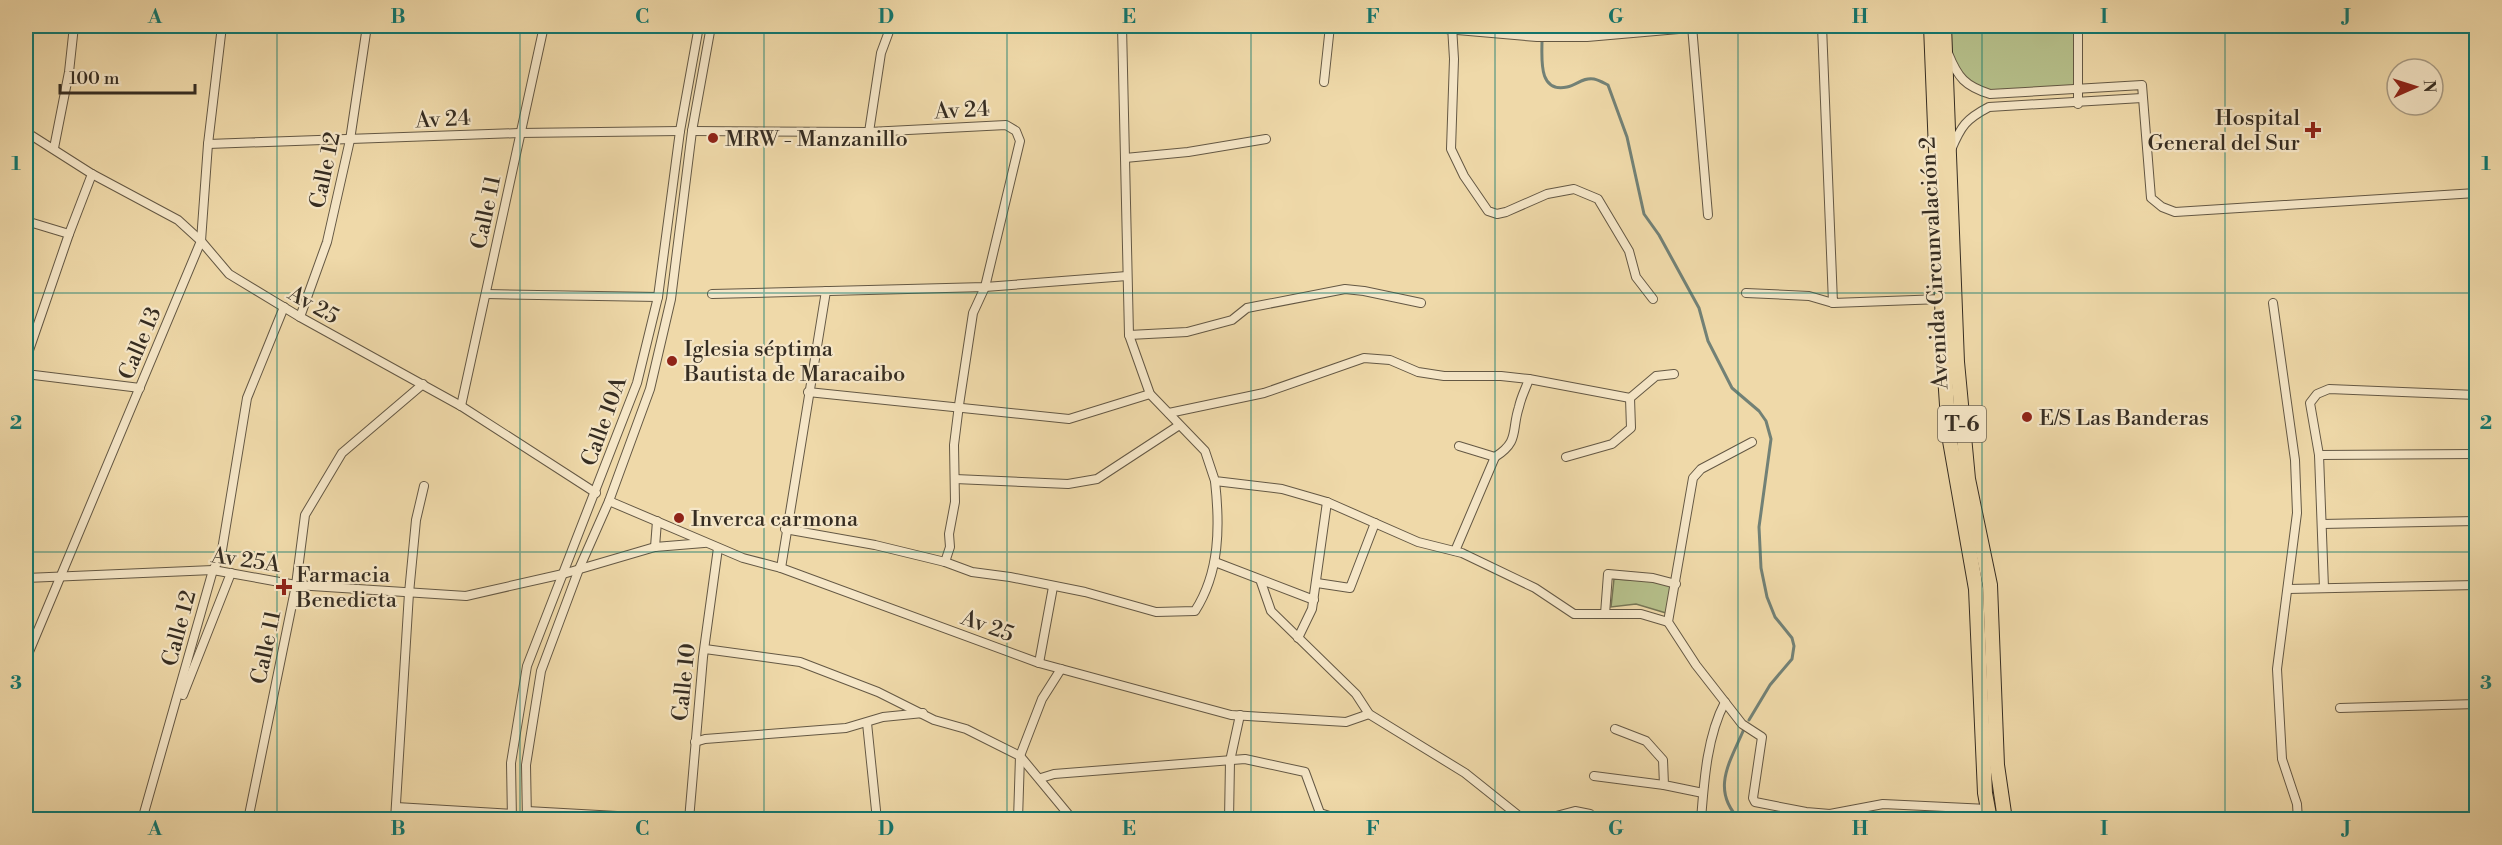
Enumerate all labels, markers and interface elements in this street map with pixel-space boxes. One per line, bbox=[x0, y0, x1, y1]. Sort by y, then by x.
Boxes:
text: A bbox=[147, 5, 163, 30]
text: B bbox=[390, 5, 406, 30]
text: C bbox=[635, 5, 649, 30]
text: D bbox=[878, 5, 894, 30]
text: E bbox=[1122, 5, 1136, 30]
text: F bbox=[1366, 5, 1380, 30]
text: G bbox=[1608, 5, 1624, 30]
text: H bbox=[1852, 5, 1869, 30]
text: I bbox=[2100, 5, 2108, 30]
text: J bbox=[2340, 5, 2351, 30]
scale bar bbox=[60, 57, 195, 95]
north arrow bbox=[2385, 57, 2445, 117]
text: 100 m bbox=[69, 67, 120, 90]
text: N bbox=[2419, 79, 2439, 93]
street label: Av 24 bbox=[933, 96, 990, 125]
street label: Av 24 bbox=[414, 105, 471, 134]
place label: Hospital General del Sur bbox=[2148, 105, 2300, 157]
marker: Hospital General del Sur bbox=[2304, 121, 2322, 139]
place label: MRW - Manzanillo bbox=[725, 126, 908, 153]
street label: Calle 12 bbox=[304, 130, 347, 211]
marker: MRW - Manzanillo bbox=[706, 131, 720, 145]
street label: Avenida Circunvalación 2 bbox=[1914, 136, 1955, 391]
text: 1 bbox=[11, 152, 21, 177]
text: 1 bbox=[2481, 152, 2491, 177]
street label: Calle 11 bbox=[466, 173, 508, 252]
street label: Av 25 bbox=[282, 280, 343, 331]
street label: Calle 13 bbox=[113, 303, 168, 384]
place label: Iglesia séptima Bautista de Maracaibo bbox=[683, 336, 905, 388]
marker: Iglesia séptima Bautista de Maracaibo bbox=[665, 354, 679, 368]
street label: Calle 10A bbox=[576, 372, 633, 470]
place label: E/S Las Banderas bbox=[2039, 405, 2209, 432]
road number: T-6 bbox=[1938, 406, 1986, 442]
marker: E/S Las Banderas bbox=[2020, 410, 2034, 424]
text: 2 bbox=[10, 411, 22, 436]
text: 2 bbox=[2480, 411, 2492, 436]
place label: Inverca carmona bbox=[691, 506, 859, 533]
marker: Inverca carmona bbox=[672, 511, 686, 525]
street label: Av 25A bbox=[209, 542, 283, 579]
place label: Farmacia Benedicta bbox=[295, 562, 398, 614]
marker: Farmacia Benedicta bbox=[277, 580, 291, 594]
street label: Calle 12 bbox=[156, 588, 203, 669]
street label: Av 25 bbox=[956, 604, 1018, 648]
street label: Calle 11 bbox=[246, 608, 288, 687]
street label: Calle 10 bbox=[667, 642, 702, 722]
text: 3 bbox=[10, 671, 22, 696]
text: 3 bbox=[2480, 671, 2492, 696]
text: A bbox=[147, 817, 163, 842]
text: B bbox=[390, 817, 406, 842]
text: C bbox=[635, 817, 649, 842]
text: D bbox=[878, 817, 894, 842]
text: E bbox=[1122, 817, 1136, 842]
text: F bbox=[1366, 817, 1380, 842]
text: G bbox=[1608, 817, 1624, 842]
text: H bbox=[1852, 817, 1869, 842]
text: I bbox=[2100, 817, 2108, 842]
text: J bbox=[2340, 817, 2351, 842]

